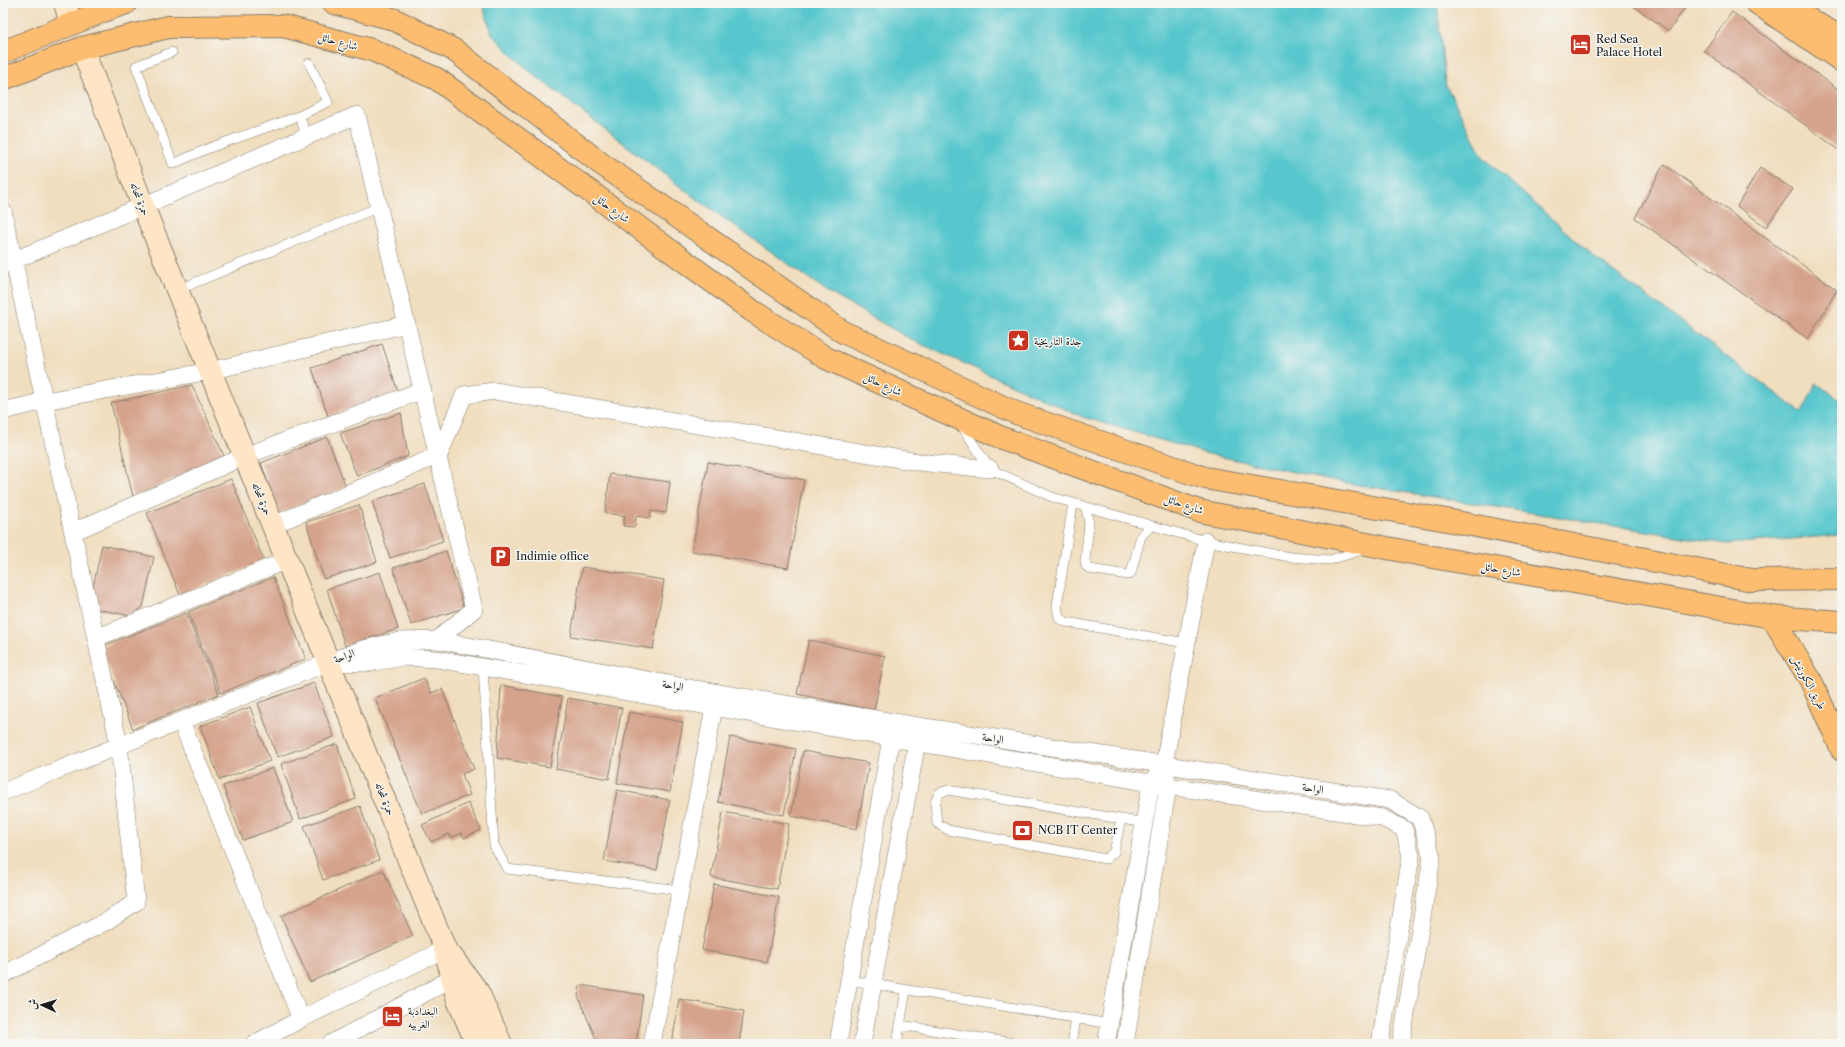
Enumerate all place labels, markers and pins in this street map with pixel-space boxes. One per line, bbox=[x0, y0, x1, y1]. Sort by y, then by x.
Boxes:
hotel icon: Red Sea Palace Hotel bbox=[1568, 32, 1594, 58]
place label: Red Sea Palace Hotel bbox=[1596, 32, 1663, 59]
place icon: جدة التاريخية bbox=[1006, 328, 1032, 354]
place label: جدة التاريخية bbox=[1034, 334, 1082, 348]
parking icon: Indimie office bbox=[487, 543, 513, 569]
place label: Indimie office bbox=[516, 549, 589, 563]
bank icon: NCB IT Center bbox=[1009, 817, 1035, 843]
place label: NCB IT Center bbox=[1038, 823, 1118, 837]
hotel icon: البغدادبة الغربيه bbox=[380, 1004, 406, 1030]
place label: البغدادبة الغربيه bbox=[408, 1004, 438, 1032]

